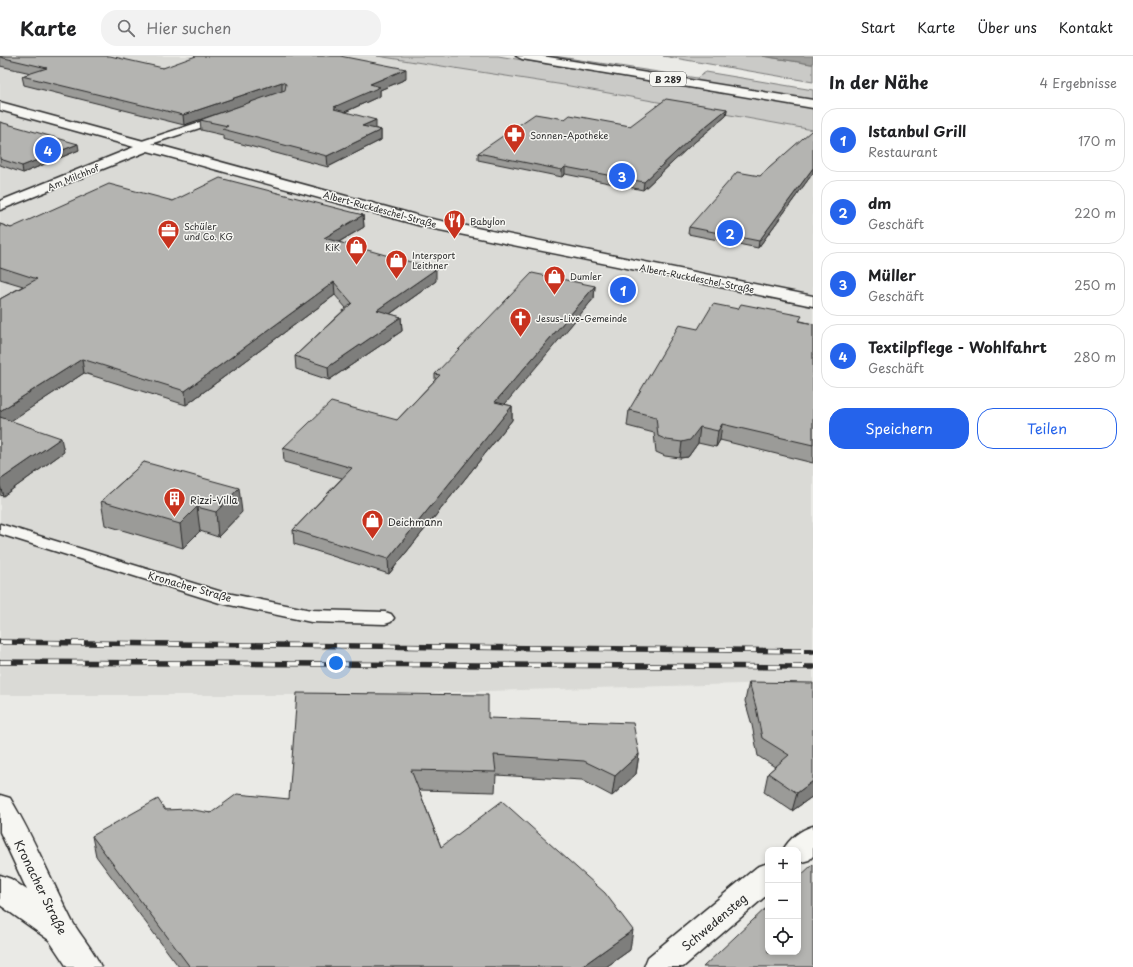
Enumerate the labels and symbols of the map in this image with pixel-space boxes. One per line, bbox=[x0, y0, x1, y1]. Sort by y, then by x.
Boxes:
road number: B 289 bbox=[650, 72, 686, 86]
pharmacy icon: Sonnen-Apotheke bbox=[502, 122, 528, 155]
place label: Sonnen-Apotheke bbox=[530, 128, 608, 142]
pin: 4 bbox=[35, 135, 61, 165]
street label: Am Milchhof bbox=[45, 160, 101, 194]
pin: 3 bbox=[609, 161, 635, 191]
street label: Albert-Ruckdeschel-Straße bbox=[322, 187, 438, 231]
restaurant icon: Babylon bbox=[442, 208, 468, 241]
place label: Babylon bbox=[470, 214, 506, 228]
office icon: Schüler und Co. KG bbox=[155, 218, 181, 251]
pin: 2 bbox=[717, 218, 743, 248]
place label: Schüler und Co. KG bbox=[184, 219, 233, 243]
shop icon: KiK bbox=[343, 234, 369, 267]
place label: KiK bbox=[325, 240, 340, 254]
shop icon: Intersport Leithner bbox=[384, 247, 410, 280]
place label: Intersport Leithner bbox=[412, 248, 456, 272]
street label: Albert-Ruckdeschel-Straße bbox=[638, 260, 756, 296]
shop icon: Dumler bbox=[542, 263, 568, 296]
place label: Dumler bbox=[570, 269, 602, 283]
pin: 1 bbox=[610, 275, 636, 305]
church icon: Jesus-Live-Gemeinde bbox=[508, 305, 534, 338]
place label: Jesus-Live-Gemeinde bbox=[536, 311, 627, 325]
building icon: Rizzi-Villa bbox=[161, 486, 187, 519]
place label: Rizzi-Villa bbox=[190, 492, 238, 507]
shop icon: Deichmann bbox=[360, 508, 386, 541]
place label: Deichmann bbox=[388, 514, 442, 529]
street label: Kronacher Straße bbox=[146, 567, 234, 605]
your location bbox=[326, 653, 346, 673]
street label: Kronacher Straße bbox=[10, 837, 72, 937]
street label: Schwedensteg bbox=[677, 889, 751, 955]

